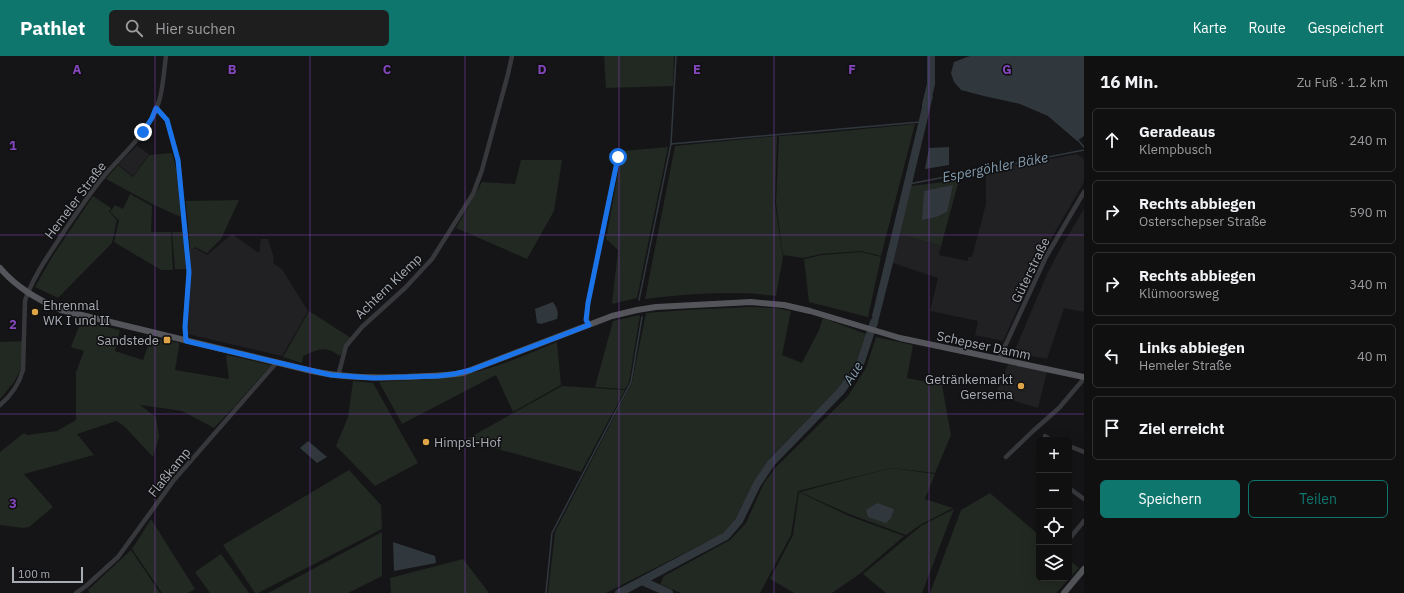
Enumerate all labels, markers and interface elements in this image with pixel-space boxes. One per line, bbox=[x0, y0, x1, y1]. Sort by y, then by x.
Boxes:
search box bbox=[109, 10, 389, 46]
text: Pathlet bbox=[20, 16, 85, 40]
icon: search bbox=[123, 17, 145, 39]
text: Hier suchen bbox=[155, 19, 235, 38]
text: Karte bbox=[1193, 19, 1227, 37]
text: Route bbox=[1249, 19, 1286, 37]
text: Gespeichert bbox=[1308, 19, 1384, 37]
text: A bbox=[73, 61, 82, 78]
text: B bbox=[228, 61, 237, 78]
text: C bbox=[383, 61, 392, 78]
text: D bbox=[537, 61, 547, 78]
text: E bbox=[693, 61, 701, 78]
text: F bbox=[848, 61, 856, 78]
text: G bbox=[1002, 61, 1012, 78]
text: 16 Min. bbox=[1100, 71, 1159, 93]
text: Zu Fuß · 1.2 km bbox=[1297, 74, 1388, 91]
text: Geradeaus bbox=[1139, 122, 1215, 141]
route end bbox=[134, 123, 152, 141]
icon: ahead bbox=[1101, 129, 1123, 151]
text: 240 m bbox=[1349, 132, 1387, 149]
text: 1 bbox=[9, 137, 17, 154]
text: Klempbusch bbox=[1139, 141, 1212, 158]
route start bbox=[609, 148, 627, 166]
water label: Espergöhler Bäke bbox=[941, 148, 1049, 186]
street label: Hemeler Straße bbox=[41, 158, 110, 242]
text: Rechts abbiegen bbox=[1139, 194, 1256, 213]
icon: right bbox=[1101, 201, 1123, 223]
text: 590 m bbox=[1349, 204, 1387, 221]
text: Osterschepser Straße bbox=[1139, 213, 1266, 230]
street label: Güterstraße bbox=[1007, 235, 1054, 306]
street label: Achtern Klemp bbox=[351, 250, 426, 323]
text: Rechts abbiegen bbox=[1139, 266, 1256, 285]
icon: right bbox=[1101, 273, 1123, 295]
text: 340 m bbox=[1349, 276, 1387, 293]
text: Klümoorsweg bbox=[1139, 285, 1219, 302]
place label: Ehrenmal WK I und II bbox=[43, 297, 110, 329]
marker: Ehrenmal WK I und II bbox=[30, 307, 40, 317]
text: 2 bbox=[9, 316, 17, 333]
street label: Schepser Damm bbox=[935, 327, 1033, 364]
place label: Sandstede bbox=[97, 332, 159, 349]
marker: Sandstede bbox=[162, 335, 172, 345]
text: Links abbiegen bbox=[1139, 338, 1245, 357]
icon: left bbox=[1101, 345, 1123, 367]
text: 40 m bbox=[1357, 348, 1387, 365]
text: Hemeler Straße bbox=[1139, 357, 1232, 374]
water label: Aue bbox=[839, 358, 867, 389]
place label: Getränkemarkt Gersema bbox=[925, 371, 1013, 403]
marker: Getränkemarkt Gersema bbox=[1016, 381, 1026, 391]
icon: arrive bbox=[1101, 417, 1123, 439]
text: Ziel erreicht bbox=[1139, 419, 1225, 438]
place label: Himpsl-Hof bbox=[434, 434, 501, 451]
marker: Himpsl-Hof bbox=[421, 437, 431, 447]
map controls bbox=[1036, 437, 1072, 581]
button: + bbox=[1036, 437, 1072, 473]
street label: Flaßkamp bbox=[144, 444, 194, 500]
button: − bbox=[1036, 473, 1072, 509]
button: Speichern bbox=[1100, 480, 1240, 518]
button: Teilen bbox=[1248, 480, 1388, 518]
text: 3 bbox=[9, 495, 17, 512]
button: locate bbox=[1036, 509, 1072, 545]
button: layers bbox=[1036, 545, 1072, 581]
scale bar bbox=[12, 565, 83, 584]
text: 100 m bbox=[18, 567, 50, 581]

